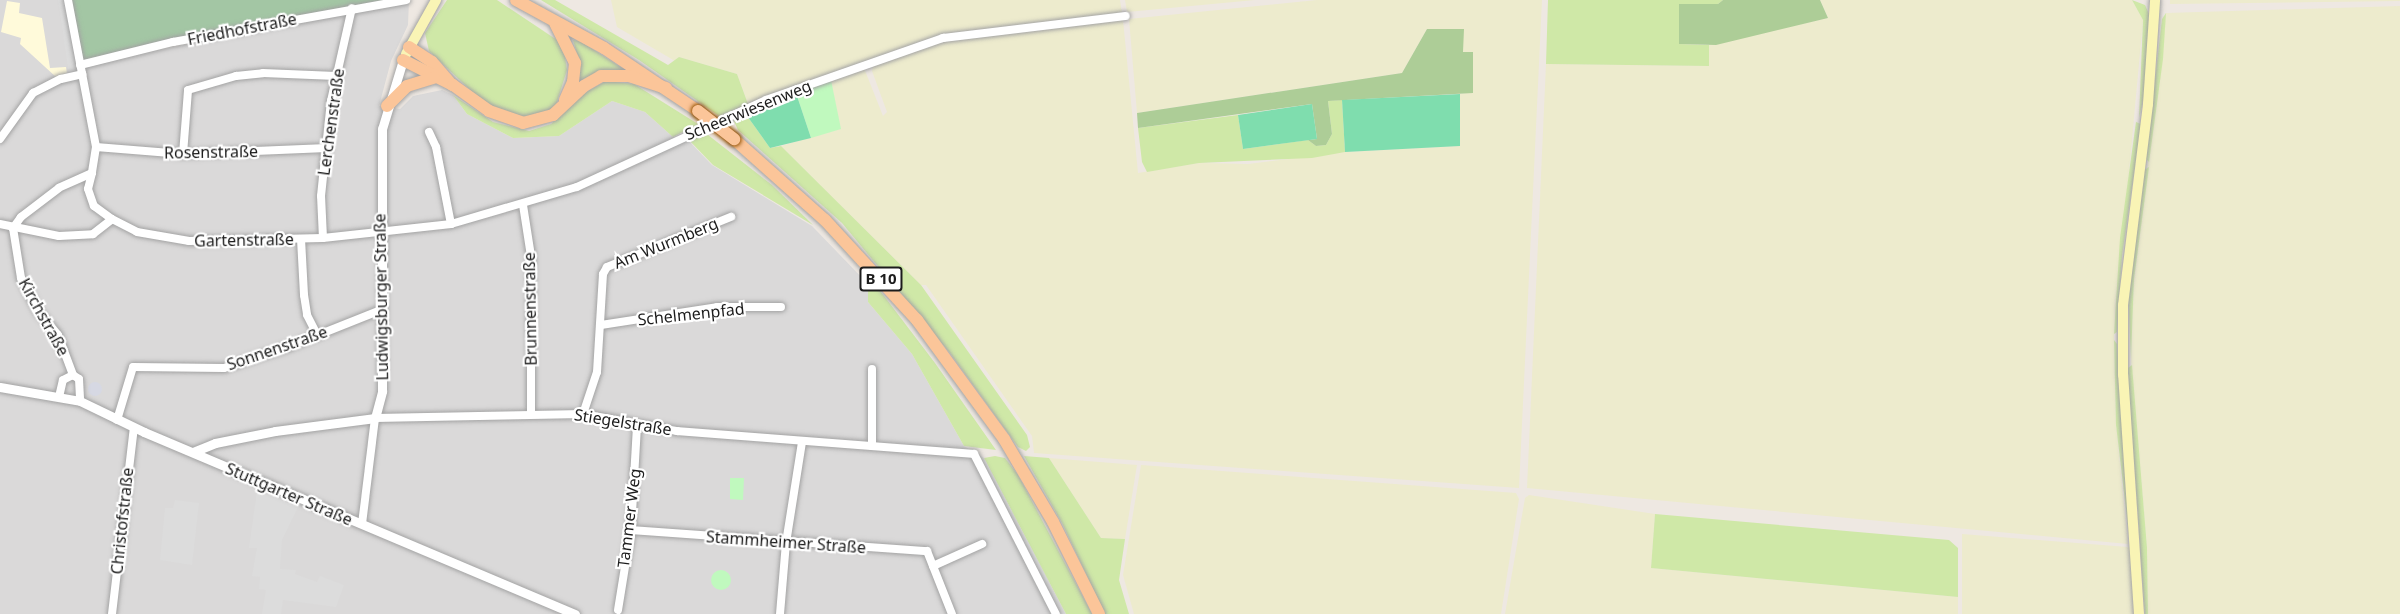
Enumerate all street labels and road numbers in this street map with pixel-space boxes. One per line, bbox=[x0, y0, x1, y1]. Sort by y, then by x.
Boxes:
street label: Friedhofstraße bbox=[186, 9, 298, 49]
street label: Lerchenstraße bbox=[314, 67, 348, 177]
street label: Scheerwiesenweg bbox=[682, 76, 814, 144]
street label: Rosenstraße bbox=[164, 142, 258, 162]
street label: Ludwigsburger Straße bbox=[370, 213, 392, 381]
street label: Am Wurmberg bbox=[611, 213, 721, 273]
street label: Gartenstraße bbox=[194, 230, 294, 250]
street label: Brunnenstraße bbox=[519, 252, 541, 366]
road number: B 10 bbox=[858, 267, 904, 291]
street label: Kirchstraße bbox=[15, 275, 73, 359]
street label: Schelmenpfad bbox=[637, 299, 745, 329]
street label: Sonnenstraße bbox=[224, 322, 330, 374]
street label: Stiegelstraße bbox=[573, 405, 673, 439]
street label: Stuttgarter Straße bbox=[223, 459, 355, 529]
street label: Christofstraße bbox=[107, 467, 137, 575]
street label: Tammer Weg bbox=[613, 467, 645, 569]
street label: Stammheimer Straße bbox=[705, 527, 867, 557]

